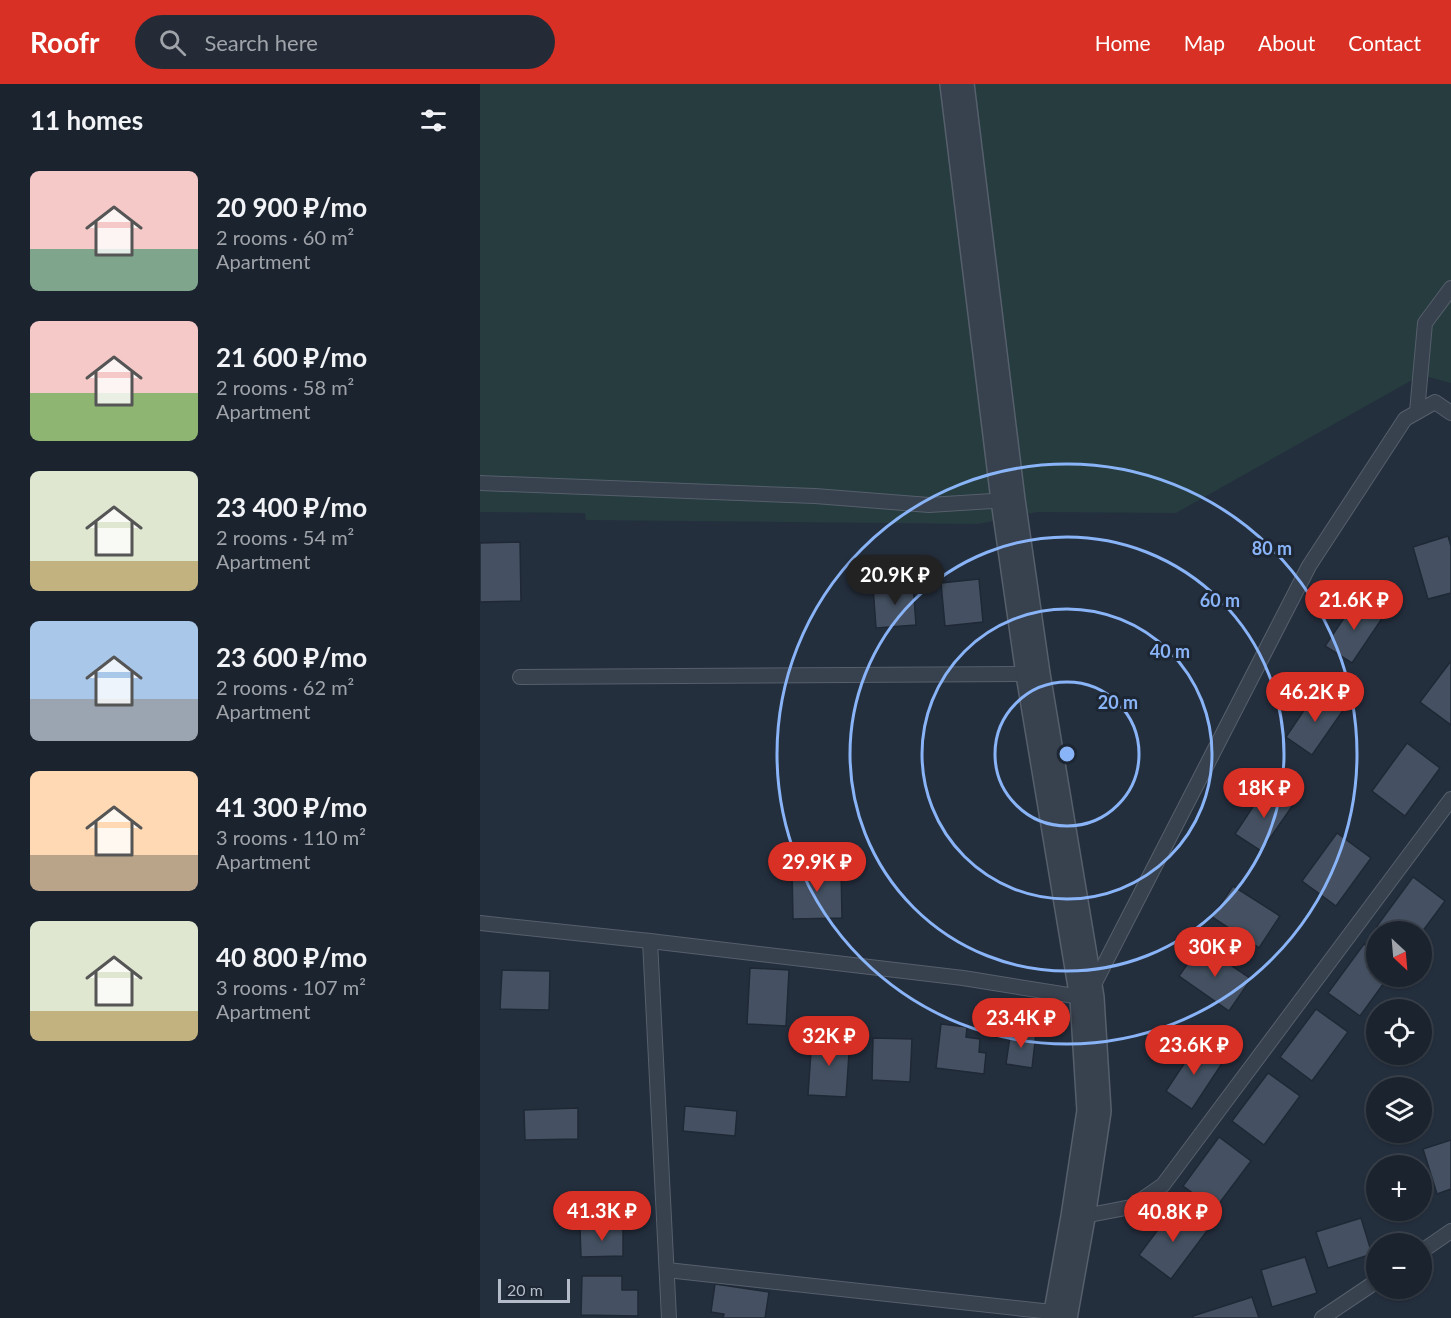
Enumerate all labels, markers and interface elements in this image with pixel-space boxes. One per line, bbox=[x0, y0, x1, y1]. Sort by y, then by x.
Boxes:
search box bbox=[135, 15, 555, 69]
text: Roofr bbox=[30, 25, 99, 59]
icon: search bbox=[156, 26, 189, 59]
text: Search here bbox=[204, 29, 318, 56]
text: Home bbox=[1095, 30, 1151, 55]
text: Map bbox=[1184, 30, 1225, 55]
text: About bbox=[1258, 30, 1315, 55]
text: Contact bbox=[1348, 30, 1421, 55]
text: 11 homes bbox=[30, 104, 143, 136]
icon: filters bbox=[417, 104, 450, 137]
text: 20 900 ₽/mo bbox=[216, 191, 367, 223]
icon: home bbox=[78, 195, 150, 267]
text: 2 rooms · 60 m² bbox=[216, 225, 354, 249]
text: Apartment bbox=[216, 249, 310, 273]
text: 21 600 ₽/mo bbox=[216, 341, 367, 373]
icon: home bbox=[78, 345, 150, 417]
text: 2 rooms · 58 m² bbox=[216, 375, 354, 399]
text: Apartment bbox=[216, 399, 310, 423]
text: 23 400 ₽/mo bbox=[216, 491, 367, 523]
icon: home bbox=[78, 495, 150, 567]
text: 2 rooms · 54 m² bbox=[216, 525, 354, 549]
text: 80 m bbox=[1252, 537, 1292, 559]
text: Apartment bbox=[216, 549, 310, 573]
pin: 20.9K ₽ bbox=[840, 555, 950, 606]
text: 20.9K ₽ bbox=[860, 562, 930, 586]
pin: 21.6K ₽ bbox=[1299, 580, 1409, 631]
text: 21.6K ₽ bbox=[1319, 587, 1389, 611]
text: 60 m bbox=[1200, 589, 1240, 611]
text: 40 m bbox=[1150, 640, 1190, 662]
text: 23 600 ₽/mo bbox=[216, 641, 367, 673]
icon: home bbox=[78, 645, 150, 717]
pin: 46.2K ₽ bbox=[1260, 672, 1370, 723]
text: 2 rooms · 62 m² bbox=[216, 675, 354, 699]
text: 46.2K ₽ bbox=[1280, 679, 1350, 703]
text: 20 m bbox=[1098, 691, 1138, 713]
text: Apartment bbox=[216, 699, 310, 723]
centre of rings bbox=[1057, 744, 1077, 764]
pin: 18K ₽ bbox=[1222, 768, 1306, 819]
text: 18K ₽ bbox=[1237, 775, 1291, 799]
text: 41 300 ₽/mo bbox=[216, 791, 367, 823]
icon: home bbox=[78, 795, 150, 867]
text: 3 rooms · 110 m² bbox=[216, 825, 366, 849]
pin: 29.9K ₽ bbox=[762, 842, 872, 893]
text: Apartment bbox=[216, 849, 310, 873]
text: 29.9K ₽ bbox=[782, 849, 852, 873]
north arrow bbox=[1366, 921, 1432, 987]
map controls bbox=[1366, 921, 1432, 1299]
pin: 30K ₽ bbox=[1173, 927, 1257, 978]
text: 30K ₽ bbox=[1188, 934, 1242, 958]
text: 40 800 ₽/mo bbox=[216, 941, 367, 973]
icon: home bbox=[78, 945, 150, 1017]
text: 3 rooms · 107 m² bbox=[216, 975, 366, 999]
pin: 23.4K ₽ bbox=[966, 998, 1076, 1049]
text: Apartment bbox=[216, 999, 310, 1023]
button: locate bbox=[1366, 999, 1432, 1065]
text: 23.4K ₽ bbox=[986, 1005, 1056, 1029]
pin: 32K ₽ bbox=[787, 1016, 871, 1067]
text: 32K ₽ bbox=[802, 1023, 856, 1047]
pin: 23.6K ₽ bbox=[1139, 1025, 1249, 1076]
text: 23.6K ₽ bbox=[1159, 1032, 1229, 1056]
button: layers bbox=[1366, 1077, 1432, 1143]
button: + bbox=[1366, 1155, 1432, 1221]
pin: 41.3K ₽ bbox=[547, 1191, 657, 1242]
pin: 40.8K ₽ bbox=[1118, 1192, 1228, 1243]
text: 41.3K ₽ bbox=[567, 1198, 637, 1222]
text: 40.8K ₽ bbox=[1138, 1199, 1208, 1223]
button: − bbox=[1366, 1233, 1432, 1299]
scale bar bbox=[498, 1276, 570, 1304]
text: 20 m bbox=[507, 1280, 543, 1299]

